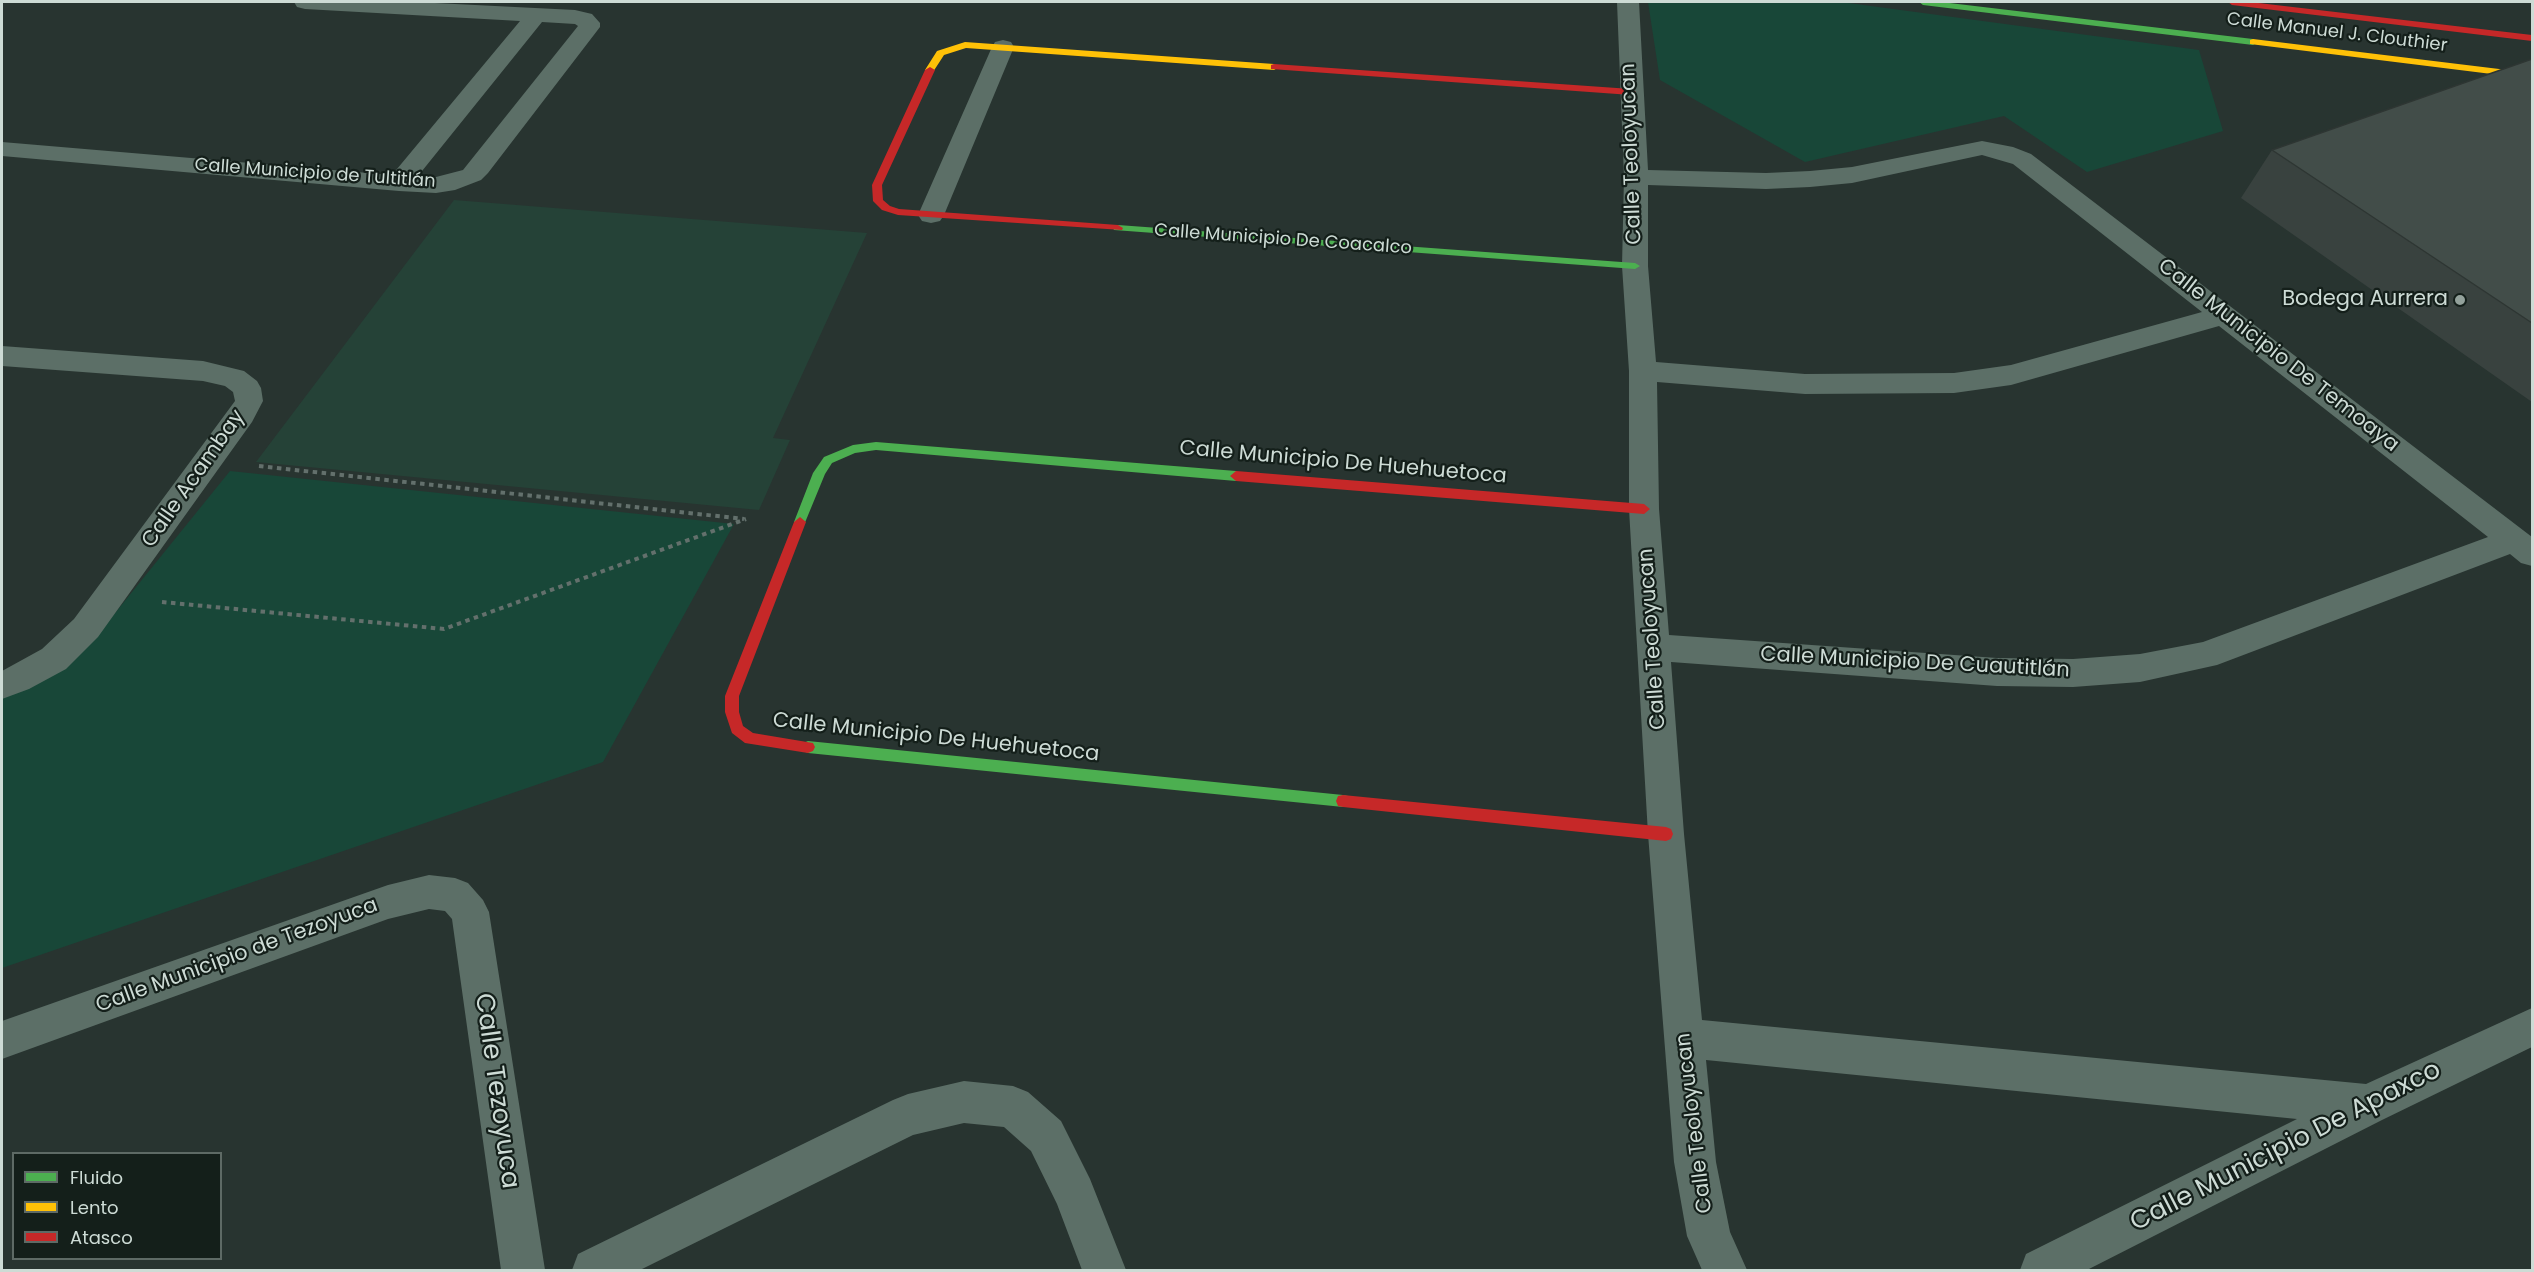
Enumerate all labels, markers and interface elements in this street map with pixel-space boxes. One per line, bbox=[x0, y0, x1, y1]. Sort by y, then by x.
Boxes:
street label: Calle Manuel J. Clouthier bbox=[2226, 9, 2448, 57]
street label: Calle Teoloyucan bbox=[1616, 63, 1648, 245]
street label: Calle Municipio de Tultitlán bbox=[194, 155, 436, 193]
street label: Calle Municipio De Coacalco bbox=[1153, 220, 1413, 260]
street label: Calle Municipio De Temoaya bbox=[2152, 254, 2404, 458]
place label: Bodega Aurrera bbox=[2282, 287, 2448, 313]
marker: Bodega Aurrera bbox=[2453, 293, 2467, 307]
street label: Calle Acambay bbox=[137, 405, 251, 553]
street label: Calle Municipio De Huehuetoca bbox=[1178, 436, 1508, 490]
street label: Calle Teoloyucan bbox=[1634, 548, 1672, 730]
street label: Calle Municipio De Cuautitlán bbox=[1760, 642, 2070, 684]
street label: Calle Municipio De Huehuetoca bbox=[771, 708, 1101, 768]
street label: Calle Municipio de Tezoyuca bbox=[93, 893, 381, 1019]
street label: Calle Tezoyuca bbox=[467, 991, 525, 1191]
street label: Calle Teoloyucan bbox=[1671, 1031, 1719, 1215]
street label: Calle Municipio De Apaxco bbox=[2126, 1055, 2446, 1239]
legend bbox=[12, 1152, 222, 1260]
text: Fluido bbox=[70, 1165, 123, 1190]
text: Lento bbox=[70, 1195, 119, 1220]
text: Atasco bbox=[70, 1225, 133, 1250]

